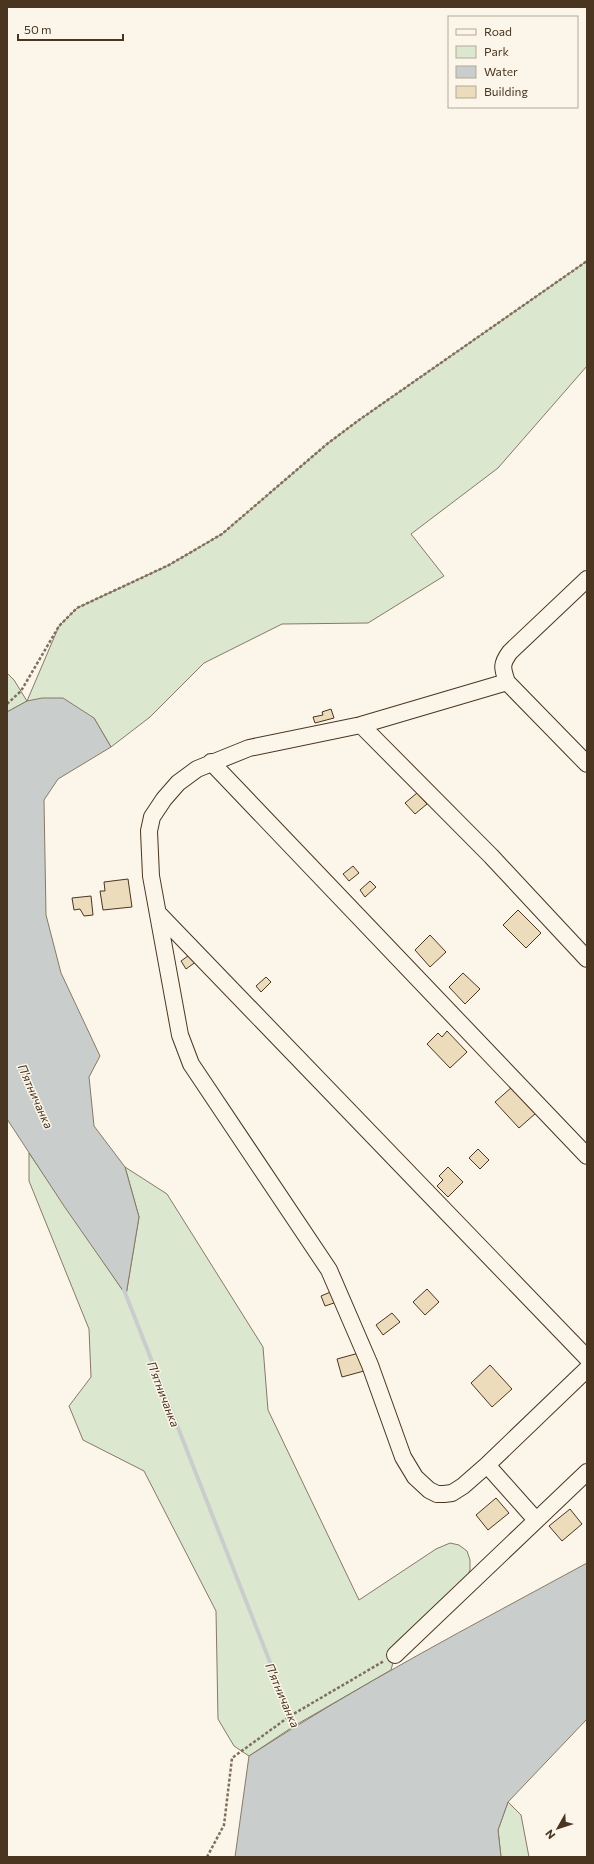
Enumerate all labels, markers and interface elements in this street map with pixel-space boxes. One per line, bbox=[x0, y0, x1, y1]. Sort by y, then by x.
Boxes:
scale bar bbox=[18, 16, 123, 42]
legend bbox=[448, 16, 578, 108]
text: 50 m bbox=[24, 22, 52, 36]
text: Road bbox=[484, 24, 512, 38]
text: Park bbox=[484, 44, 510, 58]
text: Water bbox=[484, 64, 518, 78]
text: Building bbox=[484, 84, 528, 98]
water label: П'ятничанка bbox=[16, 1062, 56, 1130]
water label: П'ятничанка bbox=[145, 1359, 183, 1429]
water label: П'ятничанка bbox=[263, 1660, 303, 1730]
north arrow bbox=[538, 1808, 578, 1848]
text: N bbox=[542, 1827, 557, 1842]

